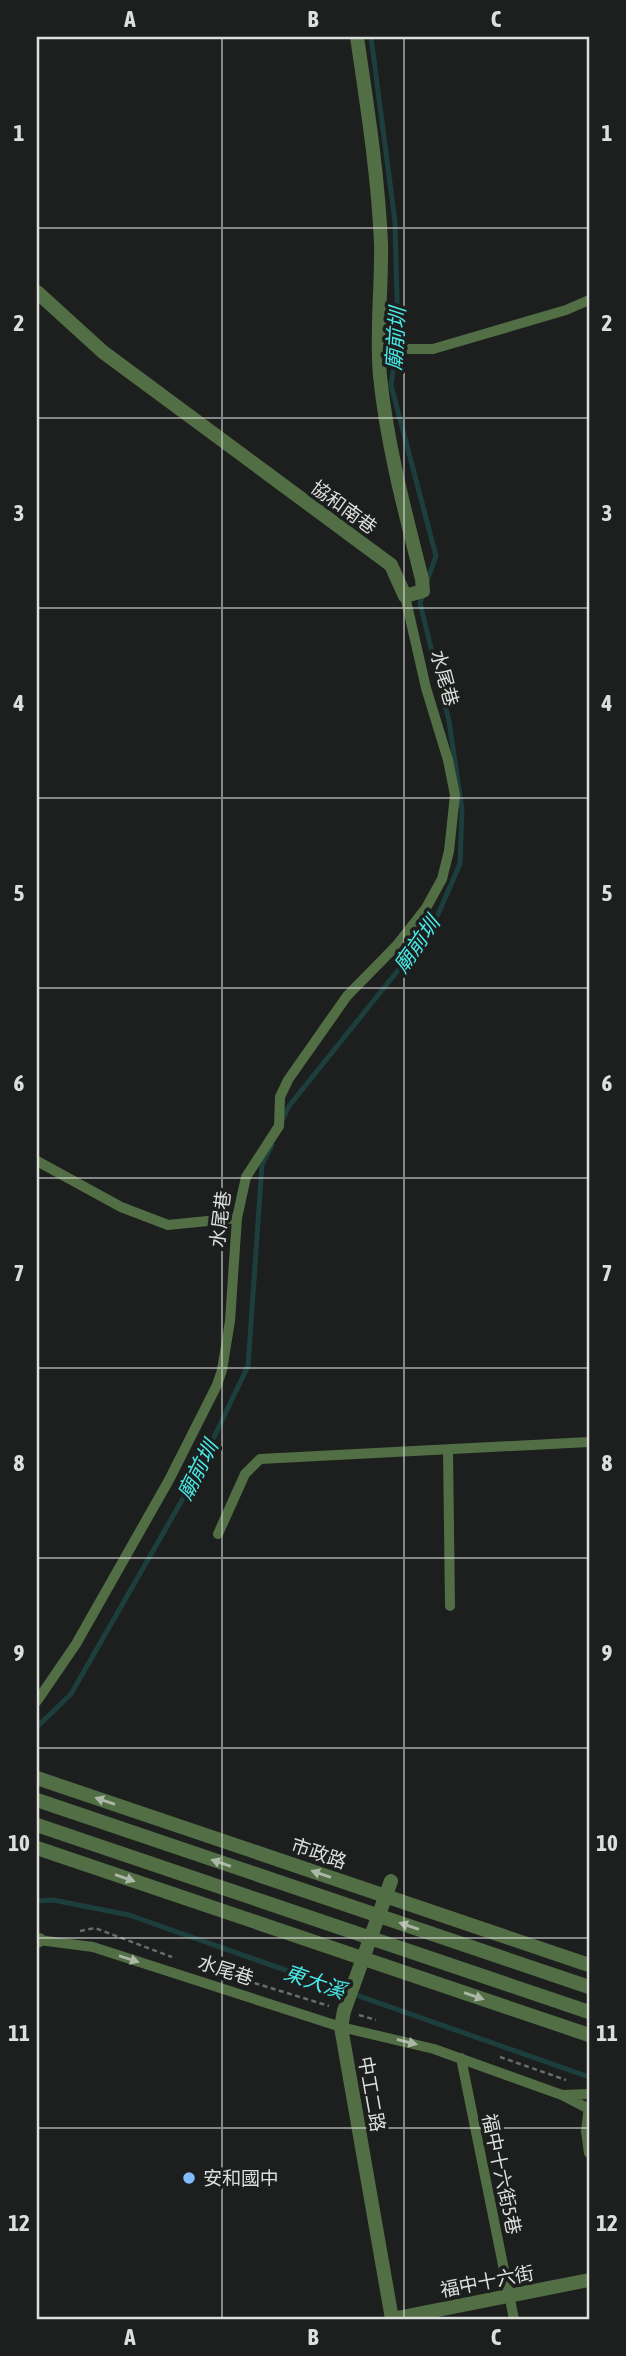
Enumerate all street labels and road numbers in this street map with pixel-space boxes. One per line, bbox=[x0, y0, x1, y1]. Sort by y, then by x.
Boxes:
street label: 協和南巷 bbox=[307, 476, 381, 538]
street label: 水尾巷 bbox=[427, 648, 463, 708]
street label: 水尾巷 bbox=[206, 1189, 234, 1249]
street label: 市政路 bbox=[288, 1833, 350, 1873]
street label: 水尾巷 bbox=[195, 1951, 257, 1989]
street label: 中工二路 bbox=[355, 2055, 389, 2133]
street label: 福中十六街5巷 bbox=[478, 2112, 526, 2236]
street label: 福中十六街 bbox=[438, 2261, 536, 2301]

